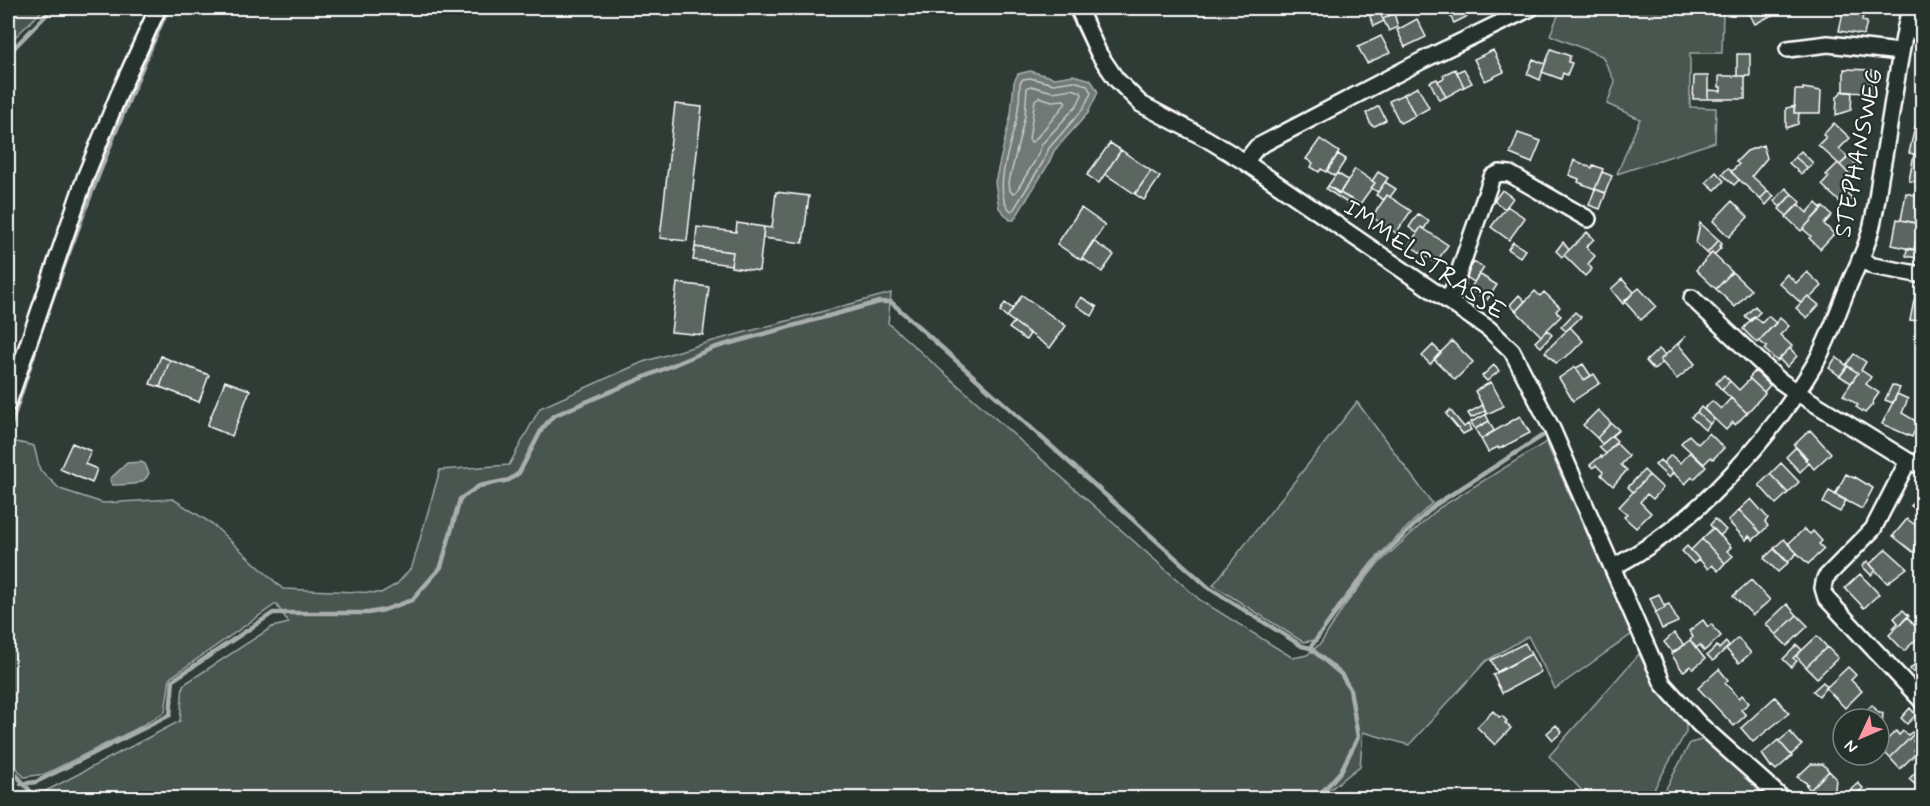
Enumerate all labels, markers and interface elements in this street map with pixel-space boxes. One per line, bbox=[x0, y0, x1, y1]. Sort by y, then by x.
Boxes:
street label: STEPHANSWEG bbox=[1828, 66, 1891, 240]
street label: IMMELSTRASSE bbox=[1337, 193, 1511, 328]
north arrow bbox=[1831, 707, 1891, 767]
text: N bbox=[1840, 735, 1863, 758]

